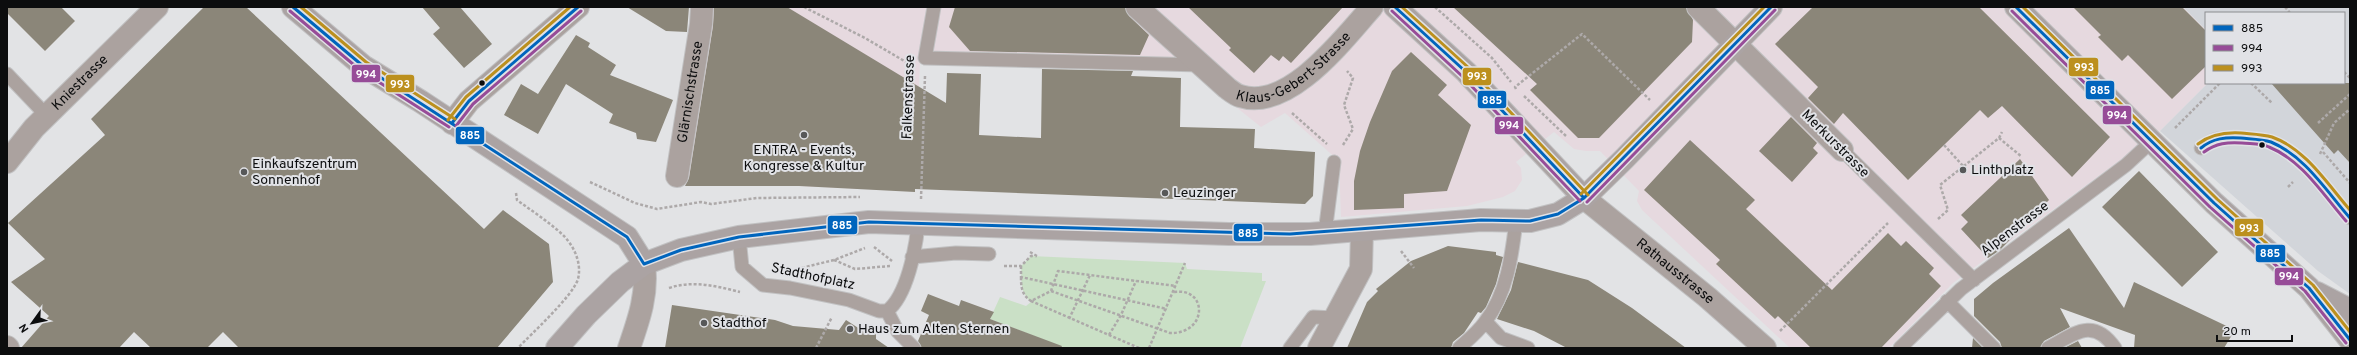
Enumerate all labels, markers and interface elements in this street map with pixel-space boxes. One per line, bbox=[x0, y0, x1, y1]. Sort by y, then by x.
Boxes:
legend bbox=[2205, 12, 2345, 84]
text: 885 bbox=[2241, 21, 2263, 37]
street label: Klaus-Gebert-Strasse bbox=[1234, 29, 1355, 107]
street label: Glärnischstrasse bbox=[674, 40, 707, 144]
text: 994 bbox=[2241, 41, 2263, 57]
street label: Kniestrasse bbox=[48, 51, 112, 114]
street label: Falkenstrasse bbox=[899, 54, 919, 140]
line badge: 993 bbox=[2068, 57, 2099, 77]
text: 993 bbox=[2074, 61, 2094, 75]
text: 993 bbox=[2241, 61, 2263, 77]
line badge: 994 bbox=[351, 64, 381, 83]
line badge: 993 bbox=[1462, 67, 1492, 86]
text: 994 bbox=[356, 68, 376, 82]
text: 993 bbox=[1467, 70, 1487, 84]
line badge: 993 bbox=[385, 74, 415, 93]
text: 993 bbox=[390, 78, 410, 92]
unlabelled marker bbox=[477, 78, 487, 88]
line badge: 885 bbox=[2085, 80, 2115, 100]
text: 885 bbox=[2090, 84, 2111, 98]
line badge: 885 bbox=[1477, 90, 1507, 109]
text: 885 bbox=[1482, 94, 1503, 108]
line badge: 994 bbox=[2102, 105, 2132, 125]
street label: Merkurstrasse bbox=[1798, 107, 1872, 181]
text: 994 bbox=[2107, 109, 2127, 123]
line badge: 994 bbox=[1494, 116, 1524, 135]
text: 994 bbox=[1499, 119, 1519, 133]
line badge: 885 bbox=[455, 126, 485, 145]
text: 885 bbox=[460, 129, 481, 143]
marker: ENTRA - Events, Kongresse & Kultur bbox=[799, 130, 809, 140]
unlabelled marker bbox=[2257, 140, 2267, 150]
place label: ENTRA - Events, Kongresse & Kultur bbox=[744, 142, 865, 175]
place label: Einkaufszentrum Sonnenhof bbox=[252, 156, 357, 189]
place label: Linthplatz bbox=[1971, 162, 2034, 179]
marker: Linthplatz bbox=[1958, 165, 1968, 175]
marker: Einkaufszentrum Sonnenhof bbox=[239, 167, 249, 177]
place label: Leuzinger bbox=[1173, 185, 1236, 202]
marker: Leuzinger bbox=[1160, 188, 1170, 198]
street label: Alpenstrasse bbox=[1978, 198, 2052, 260]
line badge: 885 bbox=[827, 215, 858, 235]
line badge: 993 bbox=[2234, 218, 2264, 237]
text: 885 bbox=[832, 219, 853, 233]
text: 993 bbox=[2239, 222, 2259, 236]
line badge: 885 bbox=[1233, 223, 1263, 242]
text: 885 bbox=[1238, 227, 1259, 241]
street label: Rathausstrasse bbox=[1633, 235, 1718, 308]
line badge: 885 bbox=[2255, 244, 2286, 263]
text: 885 bbox=[2260, 247, 2281, 261]
street label: Stadthofplatz bbox=[770, 260, 856, 294]
line badge: 994 bbox=[2274, 267, 2304, 286]
text: 994 bbox=[2279, 270, 2299, 284]
north arrow bbox=[12, 303, 52, 343]
place label: Stadthof bbox=[712, 315, 767, 332]
scale bar bbox=[2217, 317, 2292, 343]
marker: Stadthof bbox=[699, 318, 709, 328]
text: N bbox=[16, 321, 32, 335]
place label: Haus zum Alten Sternen bbox=[858, 321, 1009, 338]
marker: Haus zum Alten Sternen bbox=[845, 324, 855, 334]
text: 20 m bbox=[2223, 324, 2251, 340]

